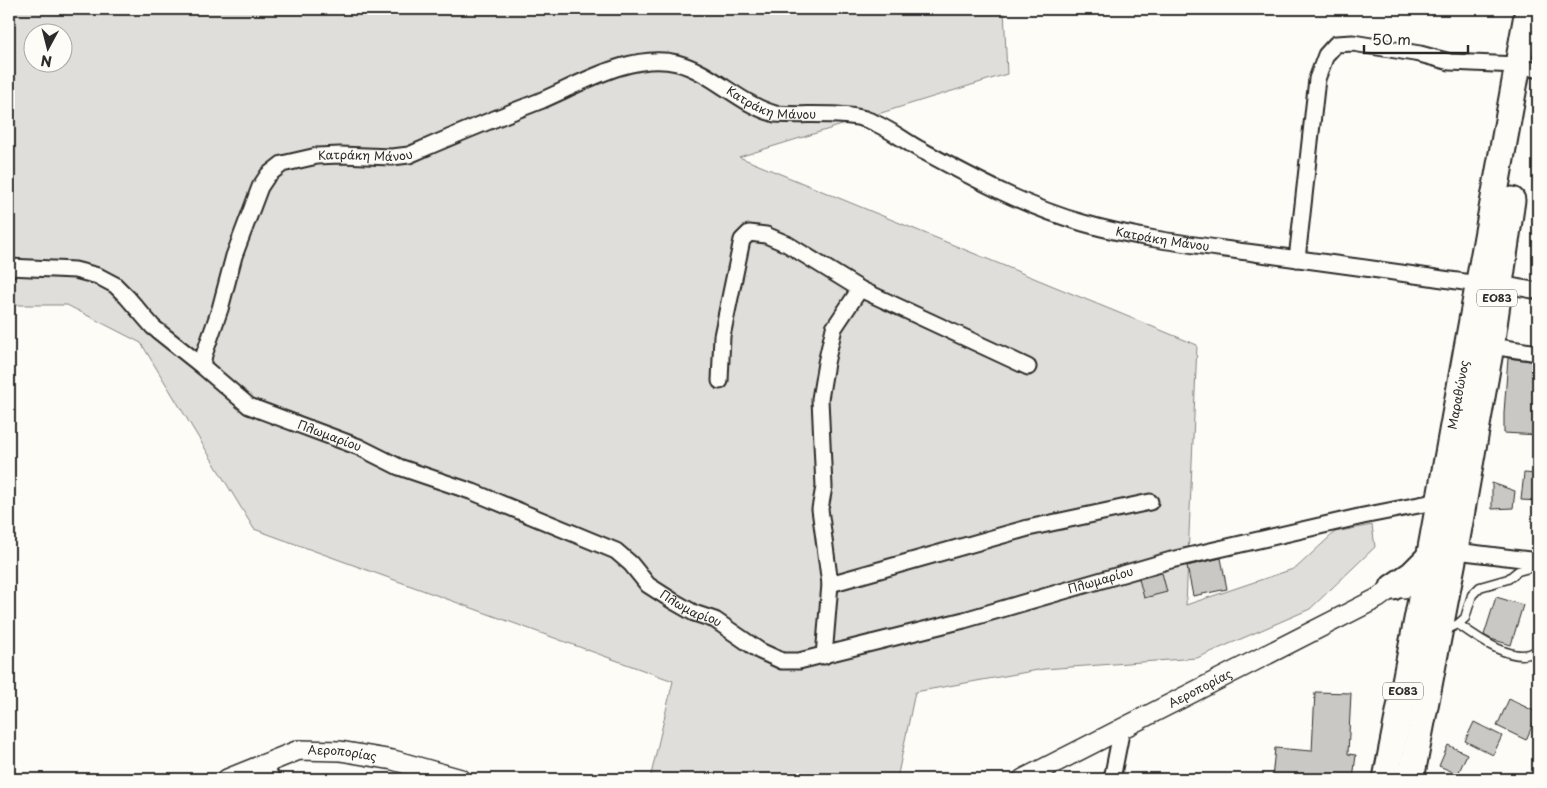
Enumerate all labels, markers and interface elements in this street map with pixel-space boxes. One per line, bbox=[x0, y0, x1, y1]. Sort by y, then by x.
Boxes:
north arrow bbox=[22, 22, 72, 72]
scale bar bbox=[1364, 22, 1468, 54]
text: 50 m bbox=[1372, 27, 1411, 50]
text: N bbox=[40, 50, 53, 72]
street label: Κατράκη Μάνου bbox=[723, 81, 816, 123]
street label: Κατράκη Μάνου bbox=[318, 144, 416, 165]
street label: Κατράκη Μάνου bbox=[1114, 222, 1211, 255]
road number: ΕΟ83 bbox=[1477, 290, 1517, 306]
street label: Μαραθώνος bbox=[1443, 359, 1473, 431]
street label: Πλωμαρίου bbox=[295, 415, 365, 455]
street label: Πλωμαρίου bbox=[1066, 561, 1135, 597]
street label: Πλωμαρίου bbox=[657, 585, 726, 630]
street label: Αεροπορίας bbox=[1165, 664, 1235, 712]
road number: ΕΟ83 bbox=[1383, 682, 1423, 699]
street label: Αεροπορίας bbox=[307, 740, 378, 765]

